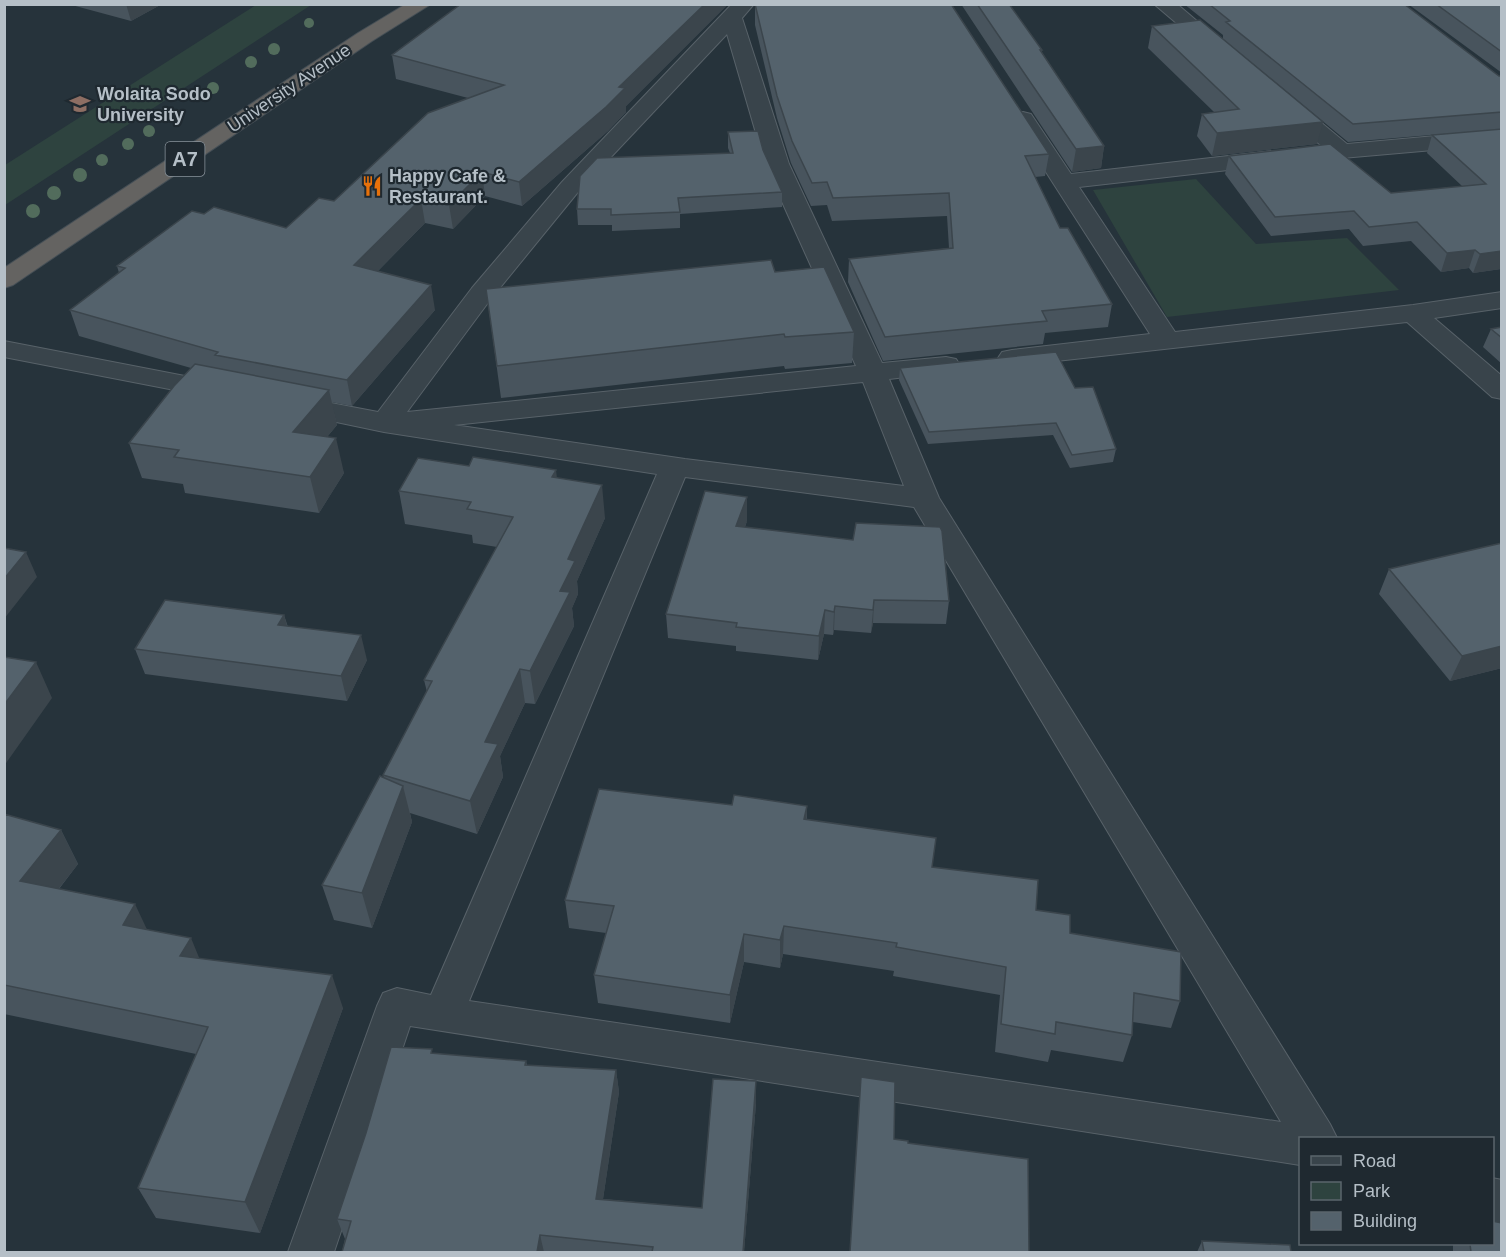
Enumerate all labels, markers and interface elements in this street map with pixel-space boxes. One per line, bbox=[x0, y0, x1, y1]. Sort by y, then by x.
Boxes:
street label: University Avenue bbox=[224, 40, 354, 136]
place label: Wolaita Sodo University bbox=[97, 84, 211, 125]
school or university icon: Wolaita Sodo University bbox=[68, 92, 92, 116]
road number: A7 bbox=[166, 142, 204, 176]
place label: Happy Cafe & Restaurant. bbox=[389, 166, 506, 207]
restaurant icon: Happy Cafe & Restaurant. bbox=[360, 174, 384, 198]
legend bbox=[1299, 1137, 1494, 1245]
text: Road bbox=[1353, 1151, 1396, 1171]
text: Park bbox=[1353, 1181, 1391, 1201]
text: Building bbox=[1353, 1211, 1417, 1231]

